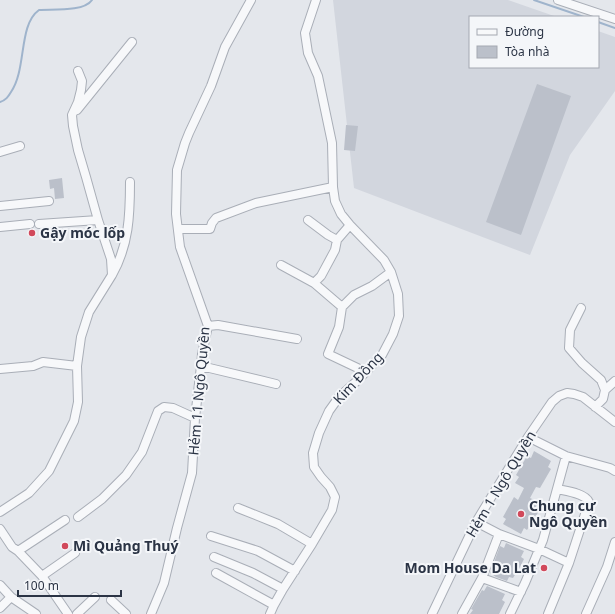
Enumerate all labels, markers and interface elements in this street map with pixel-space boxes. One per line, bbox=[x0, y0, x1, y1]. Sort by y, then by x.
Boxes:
legend bbox=[469, 16, 599, 68]
text: Đường bbox=[505, 23, 544, 40]
text: Tòa nhà bbox=[505, 43, 550, 60]
place label: Gậy móc lốp bbox=[40, 223, 125, 242]
marker: Gậy móc lốp bbox=[27, 228, 37, 238]
street label: Hẻm 11 Ngô Quyền bbox=[183, 326, 214, 456]
street label: Kim Đồng bbox=[329, 347, 387, 408]
street label: Hẻm 1 Ngô Quyền bbox=[461, 427, 540, 541]
place label: Chung cư Ngô Quyền bbox=[529, 496, 607, 531]
marker: Chung cư Ngô Quyền bbox=[516, 509, 526, 519]
place label: Mì Quảng Thuý bbox=[73, 536, 178, 555]
marker: Mì Quảng Thuý bbox=[60, 541, 70, 551]
place label: Mom House Da Lat bbox=[405, 558, 536, 577]
marker: Mom House Da Lat bbox=[539, 563, 549, 573]
scale bar bbox=[18, 572, 121, 598]
text: 100 m bbox=[24, 577, 59, 594]

